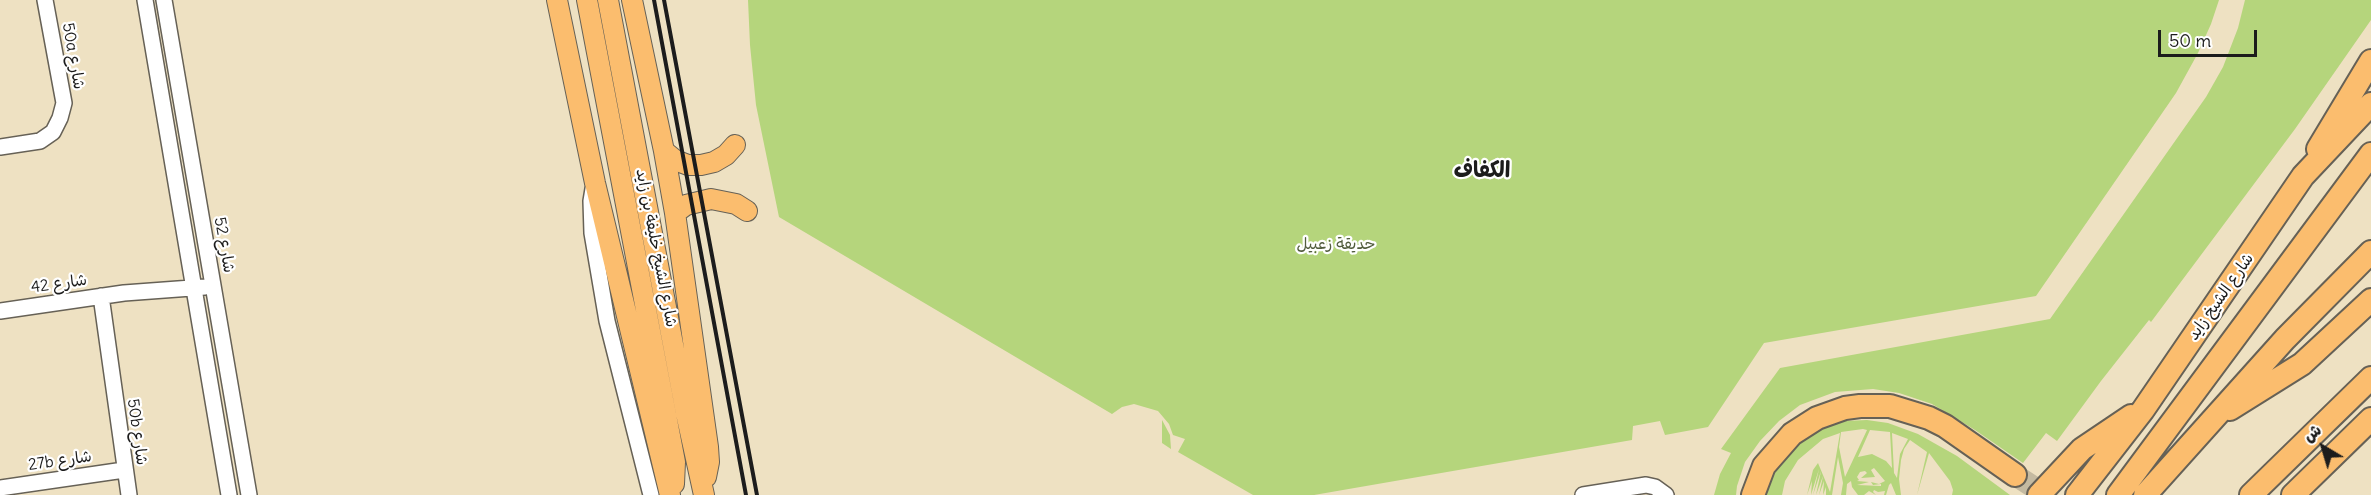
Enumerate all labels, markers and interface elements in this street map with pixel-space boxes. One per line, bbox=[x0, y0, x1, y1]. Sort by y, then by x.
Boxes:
scale bar bbox=[2161, 18, 2260, 56]
street label: 50a شارع bbox=[58, 21, 88, 91]
text: 50 m bbox=[2169, 29, 2211, 52]
district label: الكفاف bbox=[1454, 158, 1510, 184]
street label: شارع الشيخ خليفة بن زايد bbox=[631, 167, 681, 329]
street label: شارع 52 bbox=[210, 216, 238, 274]
park label: حديقة زعبيل bbox=[1297, 234, 1375, 254]
street label: شارع الشيخ زايد bbox=[2184, 250, 2258, 344]
street label: شارع 42 bbox=[30, 271, 88, 297]
street label: 50b شارع bbox=[123, 397, 151, 467]
north arrow bbox=[2293, 417, 2353, 477]
text: ش bbox=[2299, 420, 2325, 446]
street label: 27b شارع bbox=[27, 447, 93, 475]

